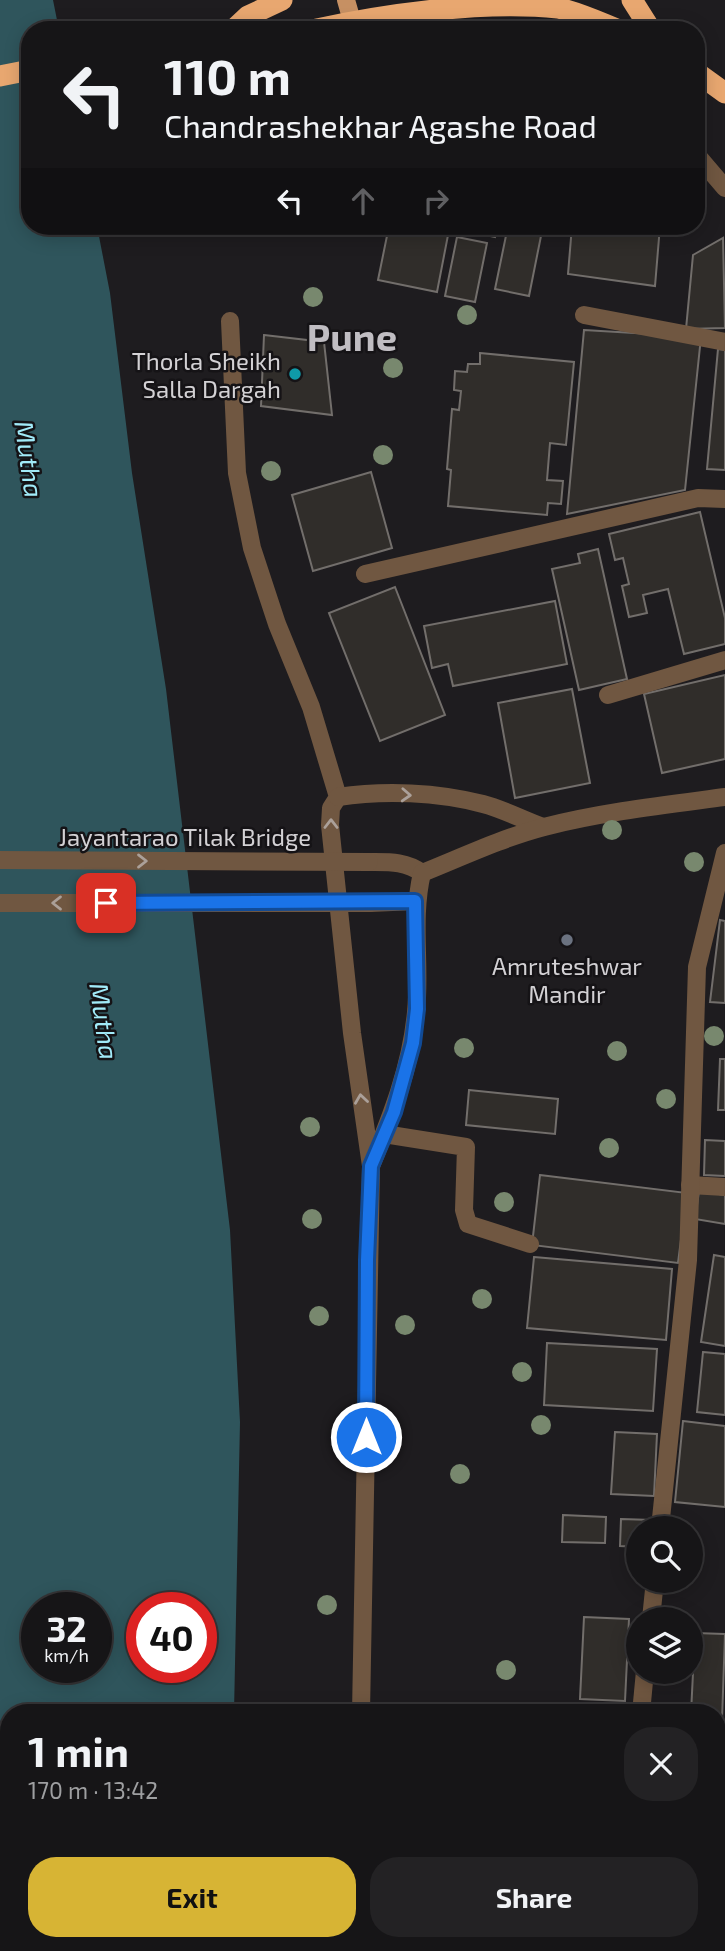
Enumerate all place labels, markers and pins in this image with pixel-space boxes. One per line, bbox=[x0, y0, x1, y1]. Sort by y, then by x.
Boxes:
place label: Thorla Sheikh Salla Dargah bbox=[132, 346, 281, 403]
marker: Thorla Sheikh Salla Dargah bbox=[287, 366, 303, 382]
pin bbox=[76, 873, 136, 933]
marker: Amruteshwar Mandir bbox=[559, 932, 575, 948]
place label: Amruteshwar Mandir bbox=[492, 951, 642, 1008]

